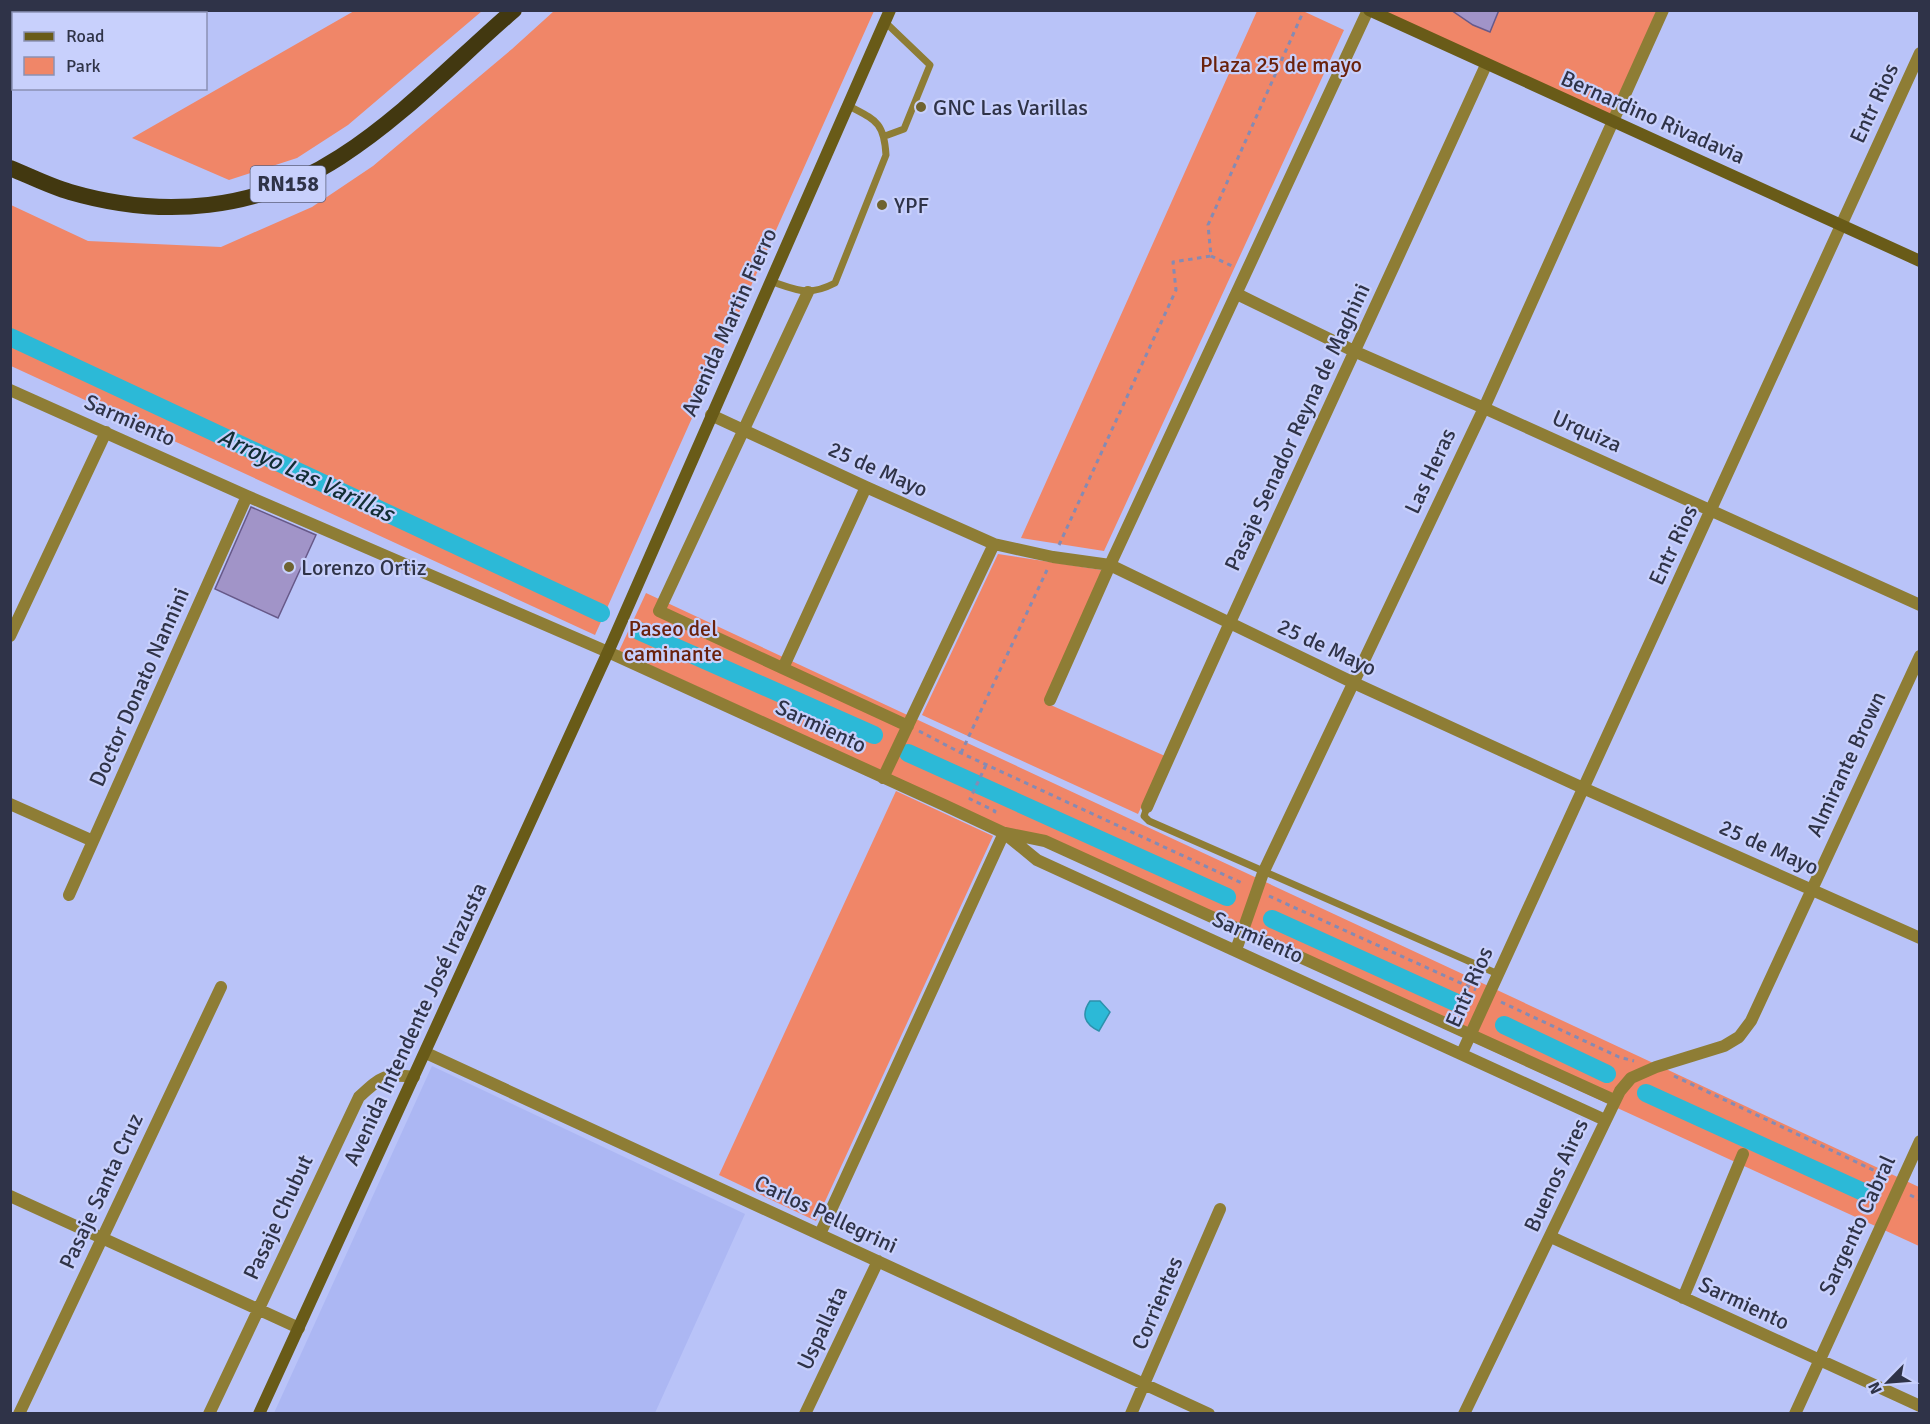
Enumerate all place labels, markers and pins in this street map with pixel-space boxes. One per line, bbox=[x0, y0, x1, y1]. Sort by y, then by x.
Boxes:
place label: GNC Las Varillas bbox=[933, 94, 1088, 121]
marker: GNC Las Varillas bbox=[914, 100, 928, 114]
place label: YPF bbox=[894, 192, 929, 219]
marker: YPF bbox=[875, 198, 889, 212]
place label: Lorenzo Ortiz bbox=[301, 554, 427, 581]
marker: Lorenzo Ortiz bbox=[282, 560, 296, 574]

